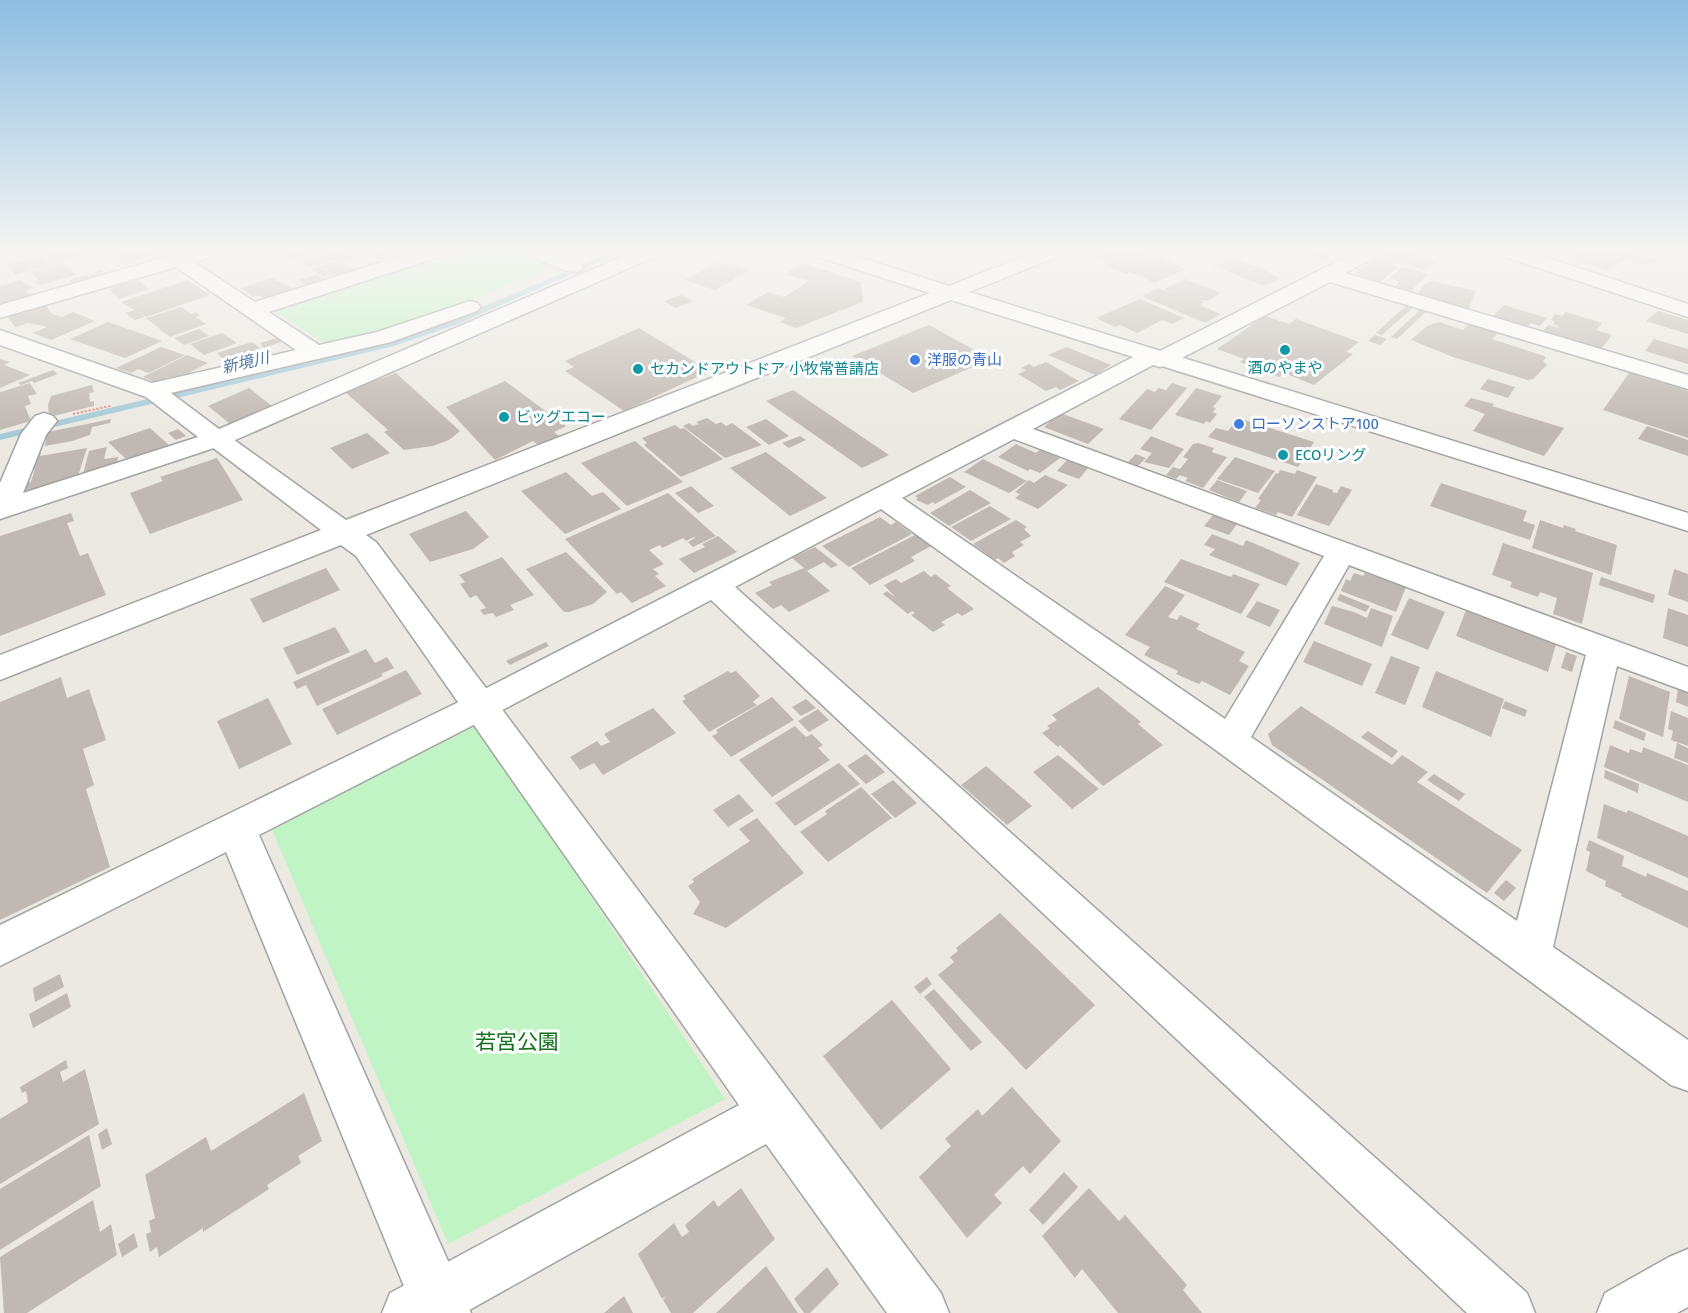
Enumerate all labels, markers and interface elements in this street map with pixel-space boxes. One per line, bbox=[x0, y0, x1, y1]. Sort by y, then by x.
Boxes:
marker: 酒のやまや bbox=[1278, 343, 1292, 357]
water label: 新境川 bbox=[220, 347, 273, 377]
place label: 洋服の青山 bbox=[927, 351, 1002, 369]
marker: 洋服の青山 bbox=[908, 353, 922, 367]
place label: 酒のやまや bbox=[1247, 359, 1323, 377]
place label: セカンドアウトドア 小牧常普請店 bbox=[650, 360, 879, 378]
marker: セカンドアウトドア 小牧常普請店 bbox=[631, 362, 645, 376]
place label: ビッグエコー bbox=[516, 408, 606, 426]
marker: ビッグエコー bbox=[497, 410, 511, 424]
place label: ローソンストア100 bbox=[1251, 415, 1379, 433]
marker: ローソンストア100 bbox=[1232, 417, 1246, 431]
place label: ECOリング bbox=[1295, 446, 1366, 464]
marker: ECOリング bbox=[1276, 448, 1290, 462]
park label: 若宮公園 bbox=[475, 1029, 559, 1055]

